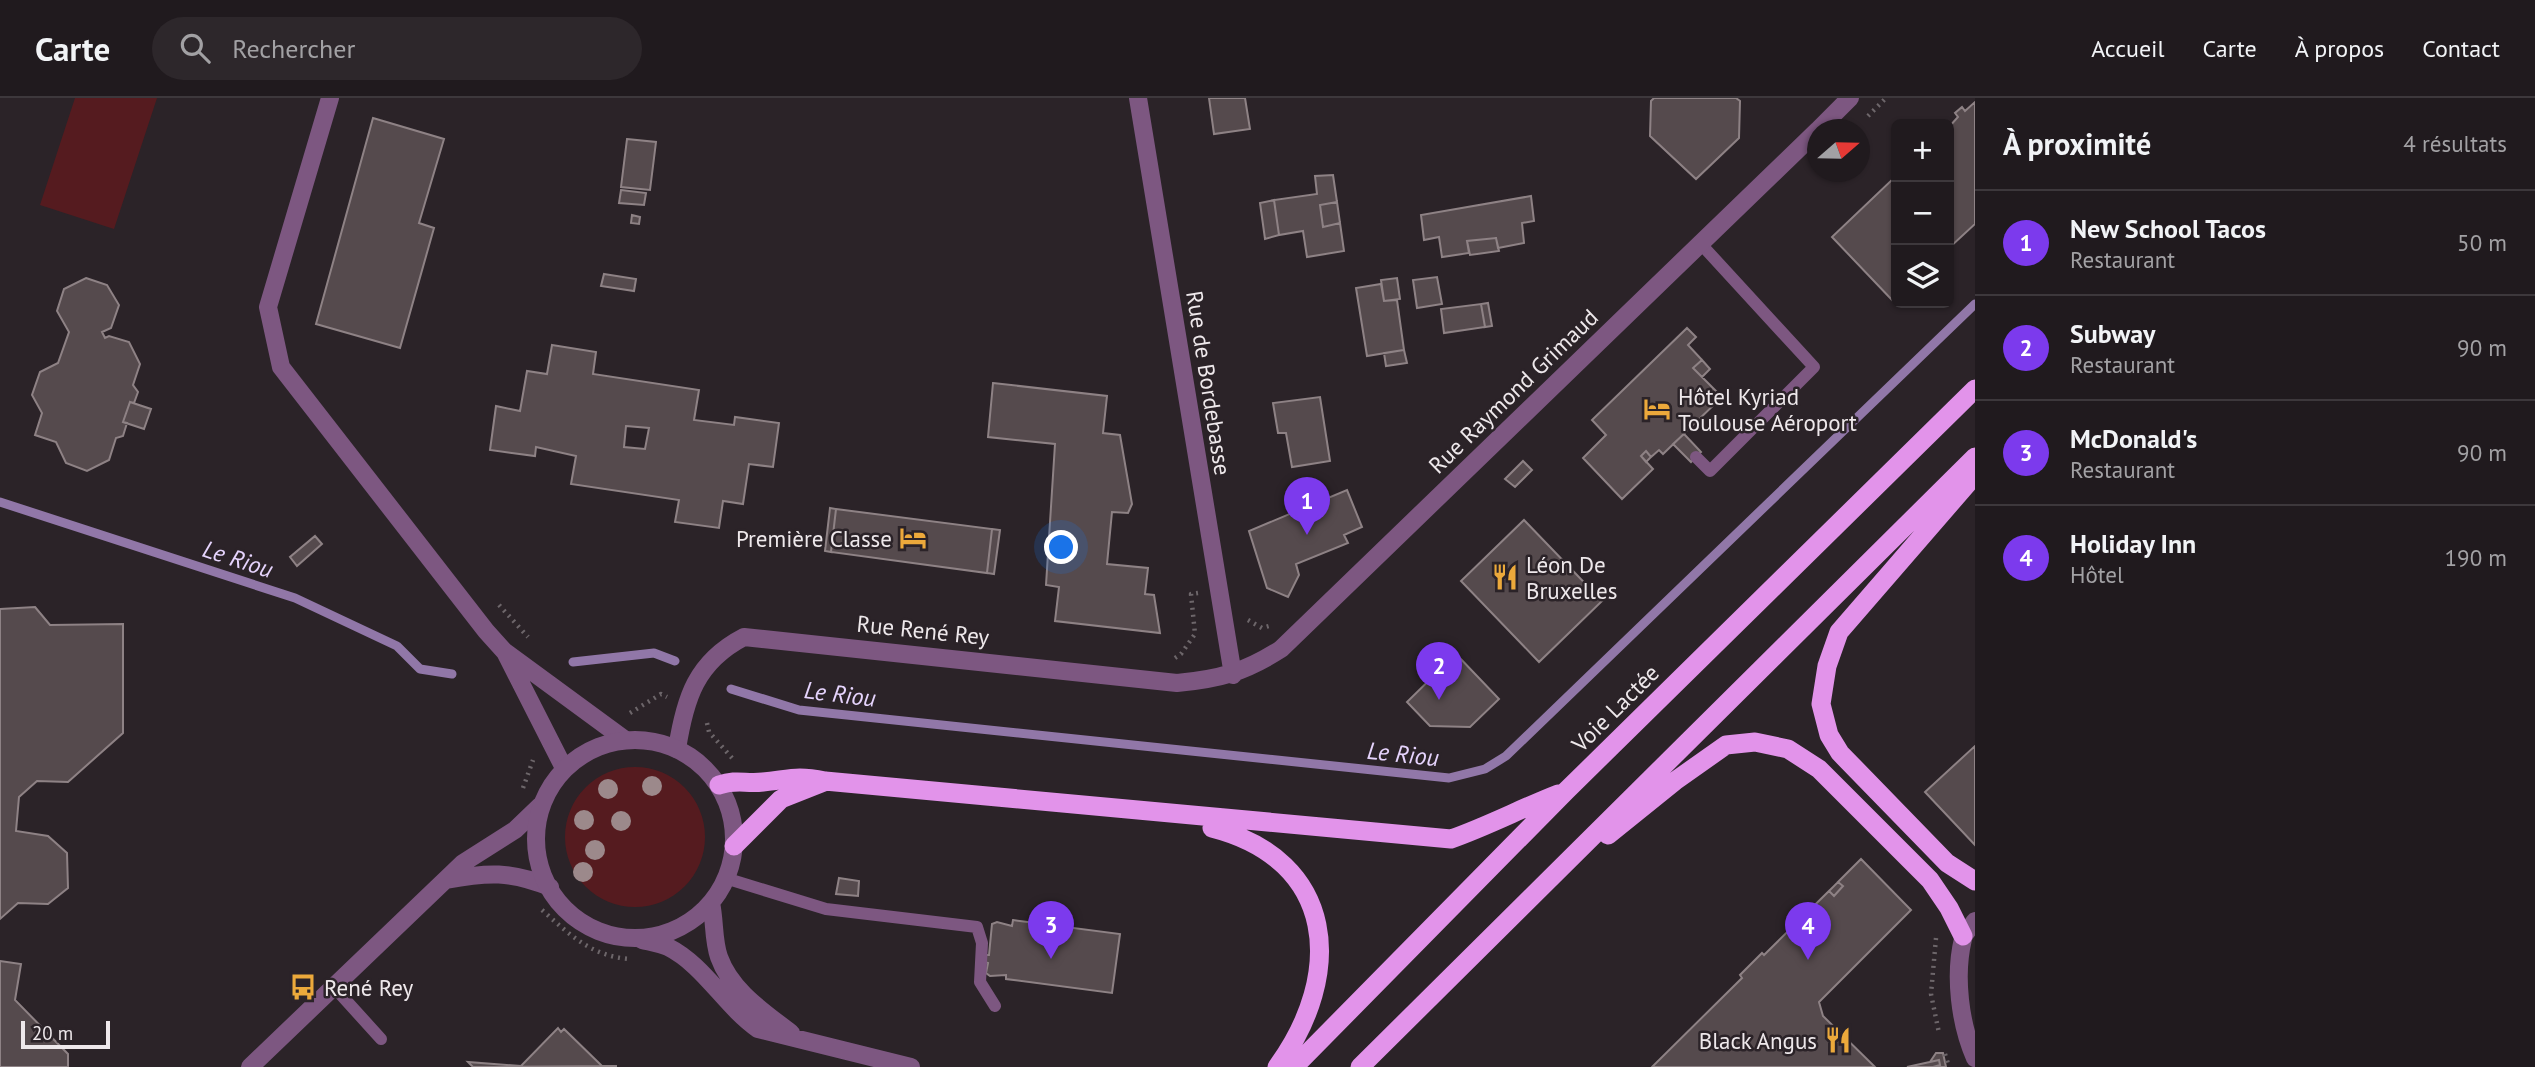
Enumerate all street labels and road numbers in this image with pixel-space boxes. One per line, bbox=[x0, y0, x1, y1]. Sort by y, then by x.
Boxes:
street label: Rue de Bordebasse bbox=[1180, 289, 1238, 477]
street label: Rue Raymond Grimaud bbox=[1422, 303, 1604, 479]
street label: Rue René Rey bbox=[855, 609, 991, 651]
street label: Voie Lactée bbox=[1564, 658, 1665, 759]

